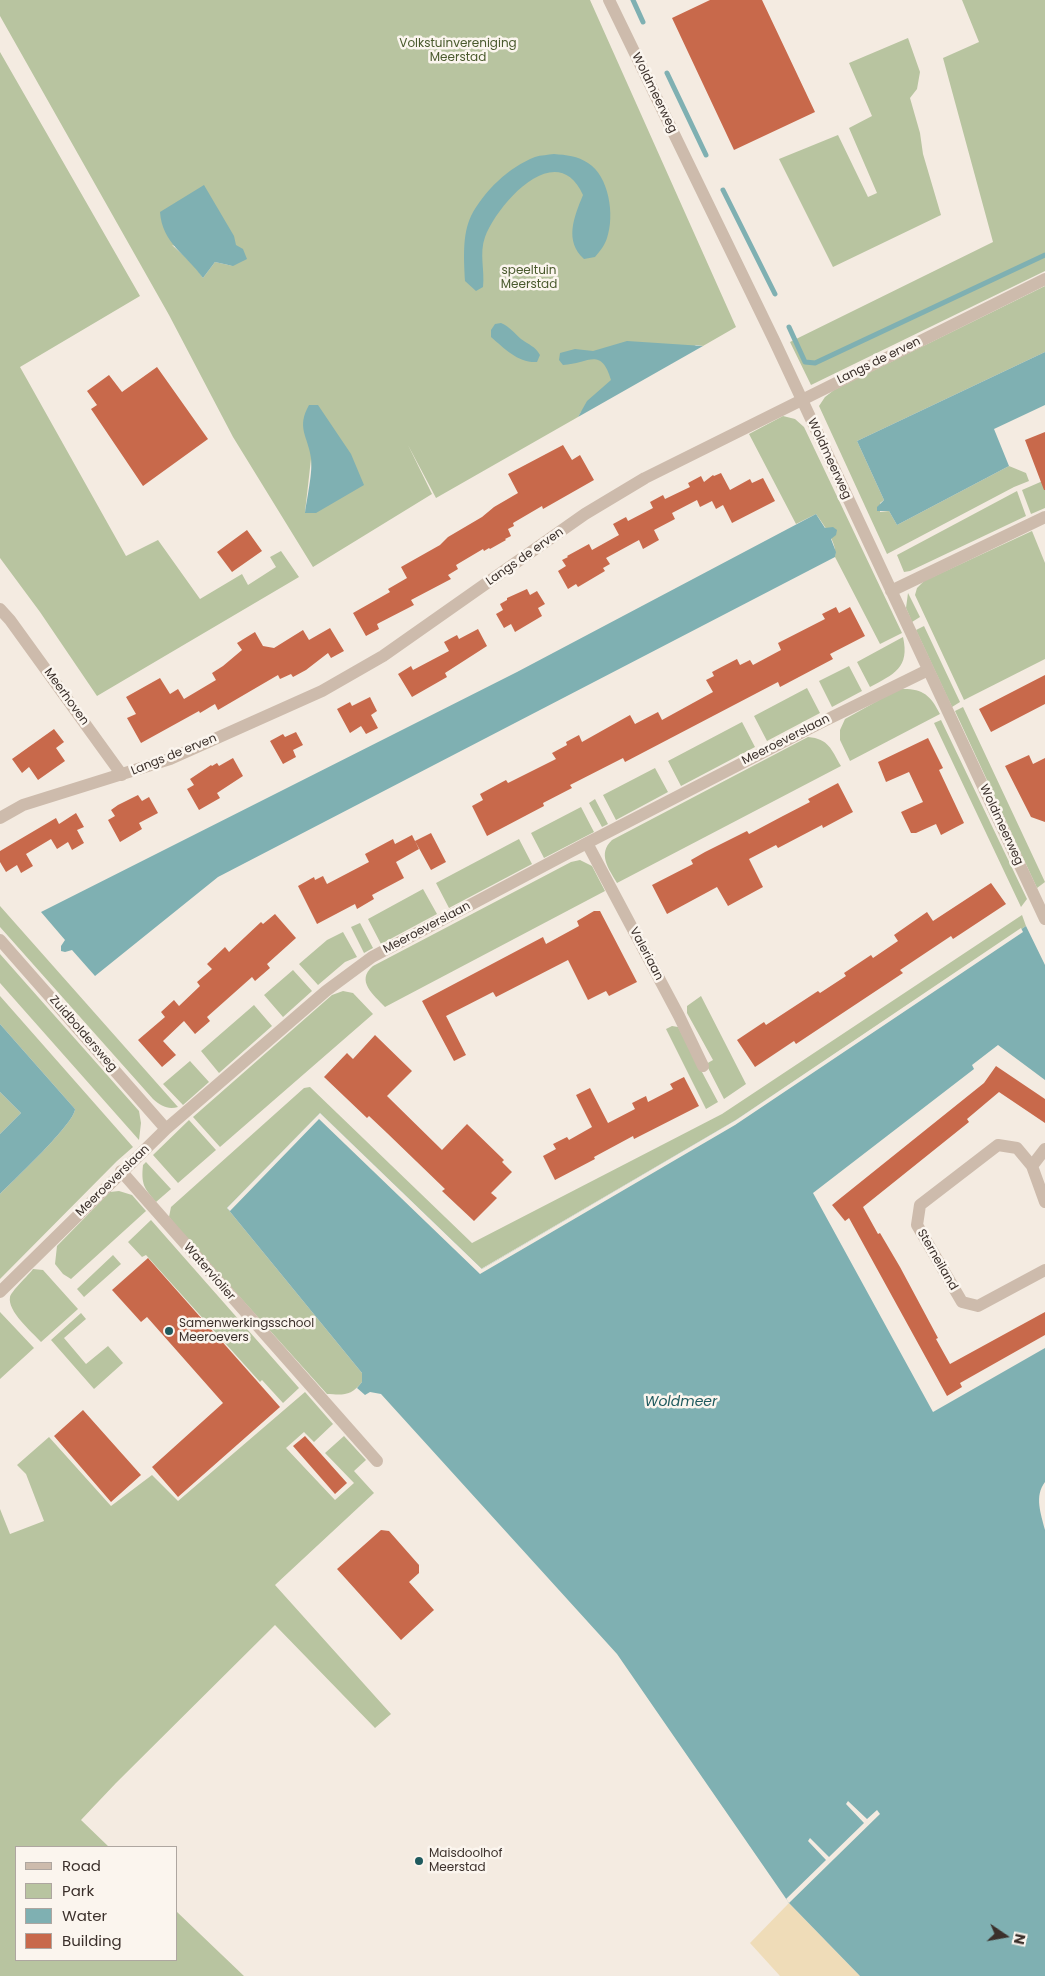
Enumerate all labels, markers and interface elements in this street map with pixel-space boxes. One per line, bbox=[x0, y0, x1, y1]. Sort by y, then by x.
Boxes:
park label: Volkstuinvereniging Meerstad bbox=[399, 37, 517, 65]
street label: Woldmeerweg bbox=[628, 50, 680, 136]
park label: speeltuin Meerstad bbox=[501, 264, 557, 292]
street label: Langs de erven bbox=[835, 335, 923, 387]
street label: Woldmeerweg bbox=[804, 416, 854, 502]
street label: Langs de erven bbox=[484, 525, 566, 589]
street label: Meerhoven bbox=[41, 666, 91, 728]
street label: Meeroeverslaan bbox=[740, 712, 832, 768]
street label: Langs de erven bbox=[129, 731, 219, 779]
street label: Woldmeerweg bbox=[976, 782, 1026, 868]
street label: Meeroeverslaan bbox=[381, 899, 473, 957]
street label: Valeriaan bbox=[626, 925, 666, 983]
street label: Zuidboldersweg bbox=[46, 993, 120, 1075]
street label: Meeroeverslaan bbox=[73, 1142, 153, 1220]
street label: Sterneiland bbox=[914, 1227, 960, 1293]
street label: Waterviolier bbox=[180, 1240, 238, 1304]
place label: Samenwerkingsschool Meeroevers bbox=[179, 1317, 314, 1345]
marker: Samenwerkingsschool Meeroevers bbox=[163, 1325, 175, 1337]
water label: Woldmeer bbox=[645, 1394, 717, 1410]
legend bbox=[15, 1846, 178, 1961]
place label: Maisdoolhof Meerstad bbox=[429, 1847, 502, 1875]
text: Road bbox=[62, 1855, 101, 1876]
marker: Maisdoolhof Meerstad bbox=[413, 1855, 425, 1867]
text: Park bbox=[62, 1880, 94, 1901]
text: Water bbox=[62, 1905, 107, 1926]
north arrow bbox=[980, 1911, 1030, 1961]
text: Building bbox=[62, 1930, 122, 1951]
text: N bbox=[1009, 1932, 1031, 1946]

